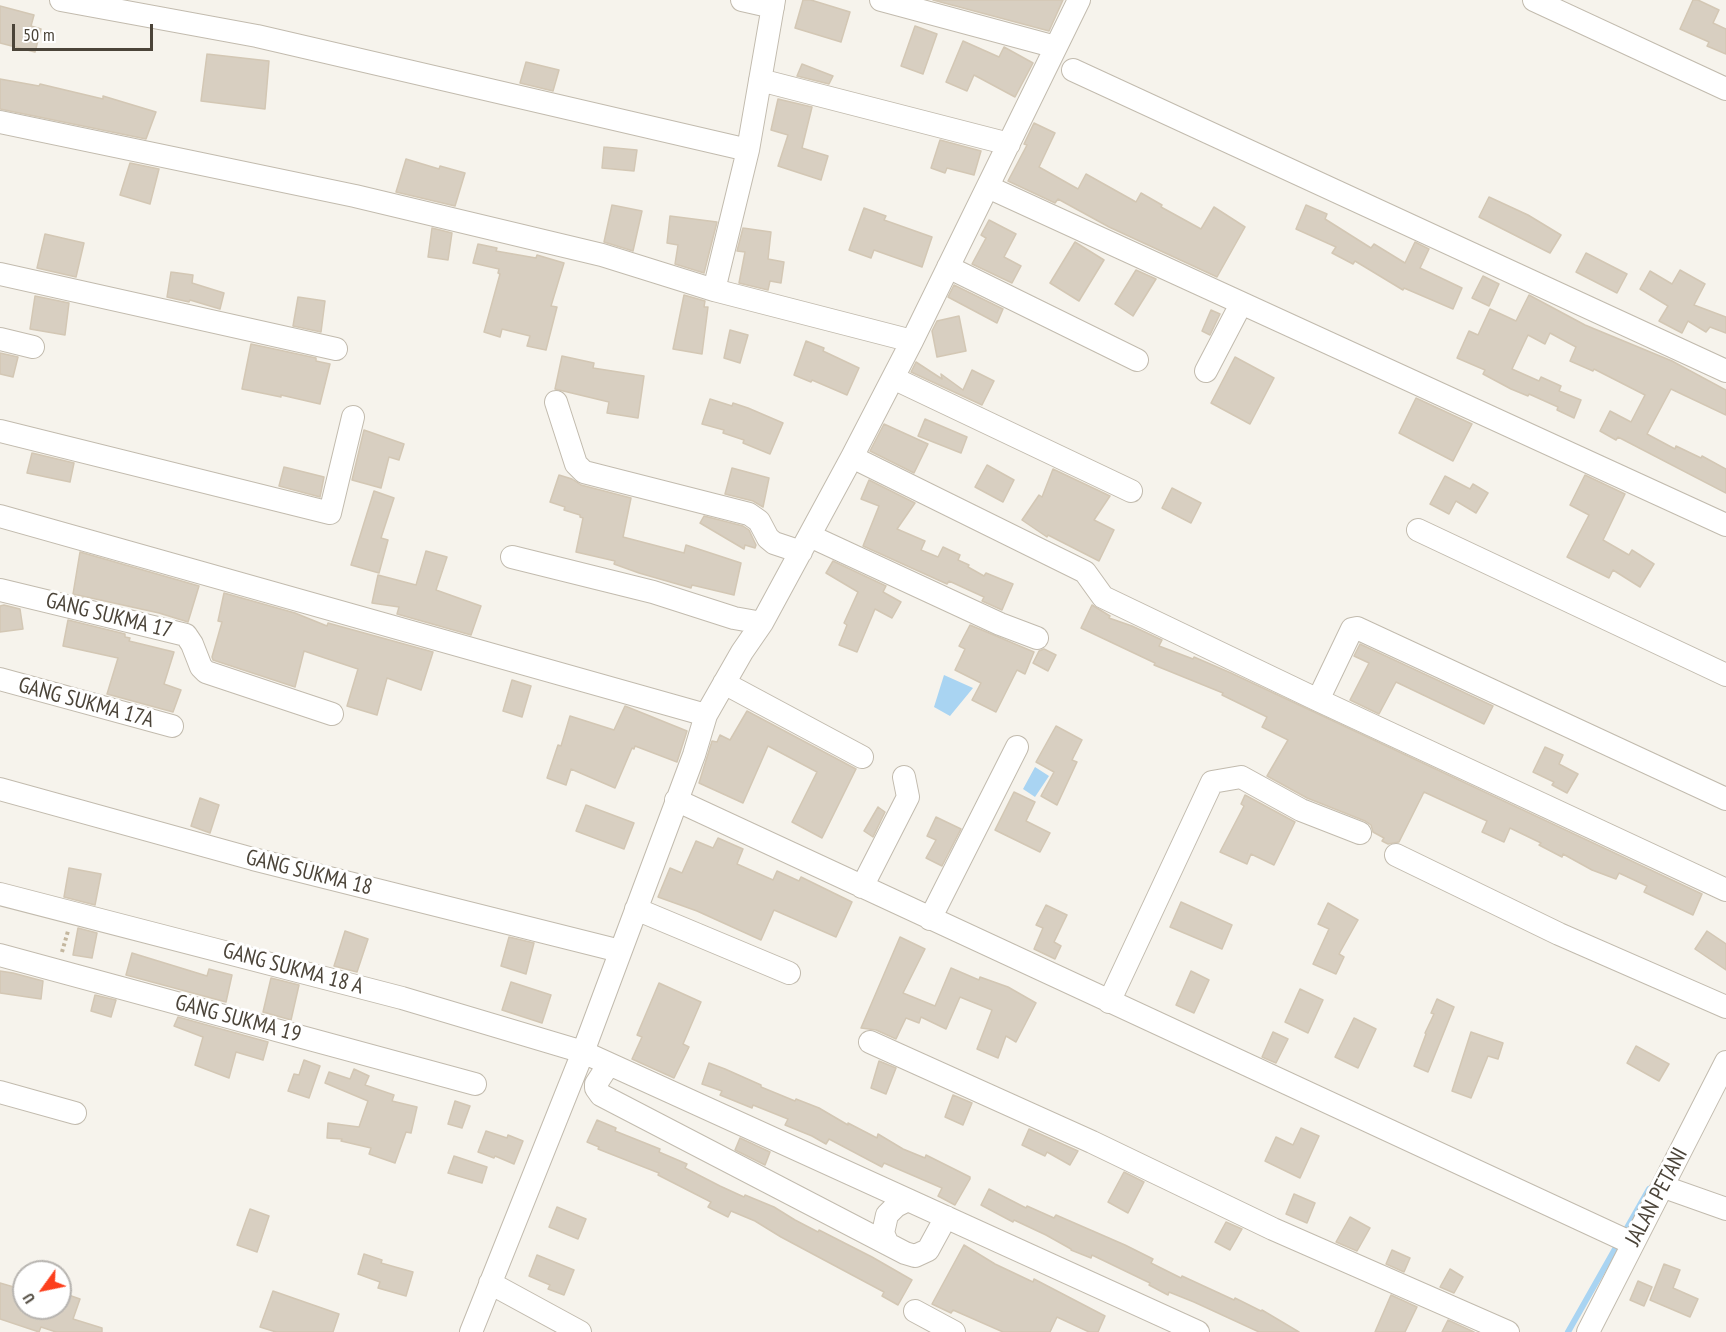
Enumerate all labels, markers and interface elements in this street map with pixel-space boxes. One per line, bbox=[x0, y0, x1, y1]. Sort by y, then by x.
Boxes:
scale bar bbox=[15, 12, 156, 50]
text: 50 m bbox=[23, 23, 55, 46]
street label: GANG SUKMA 17 bbox=[43, 588, 175, 644]
street label: GANG SUKMA 17A bbox=[15, 672, 157, 734]
street label: GANG SUKMA 18 bbox=[243, 845, 375, 901]
street label: GANG SUKMA 18 A bbox=[220, 938, 366, 1000]
street label: GANG SUKMA 19 bbox=[172, 990, 304, 1048]
street label: JALAN PETANI bbox=[1620, 1143, 1694, 1251]
north arrow bbox=[12, 1260, 72, 1320]
text: U bbox=[18, 1290, 39, 1308]

